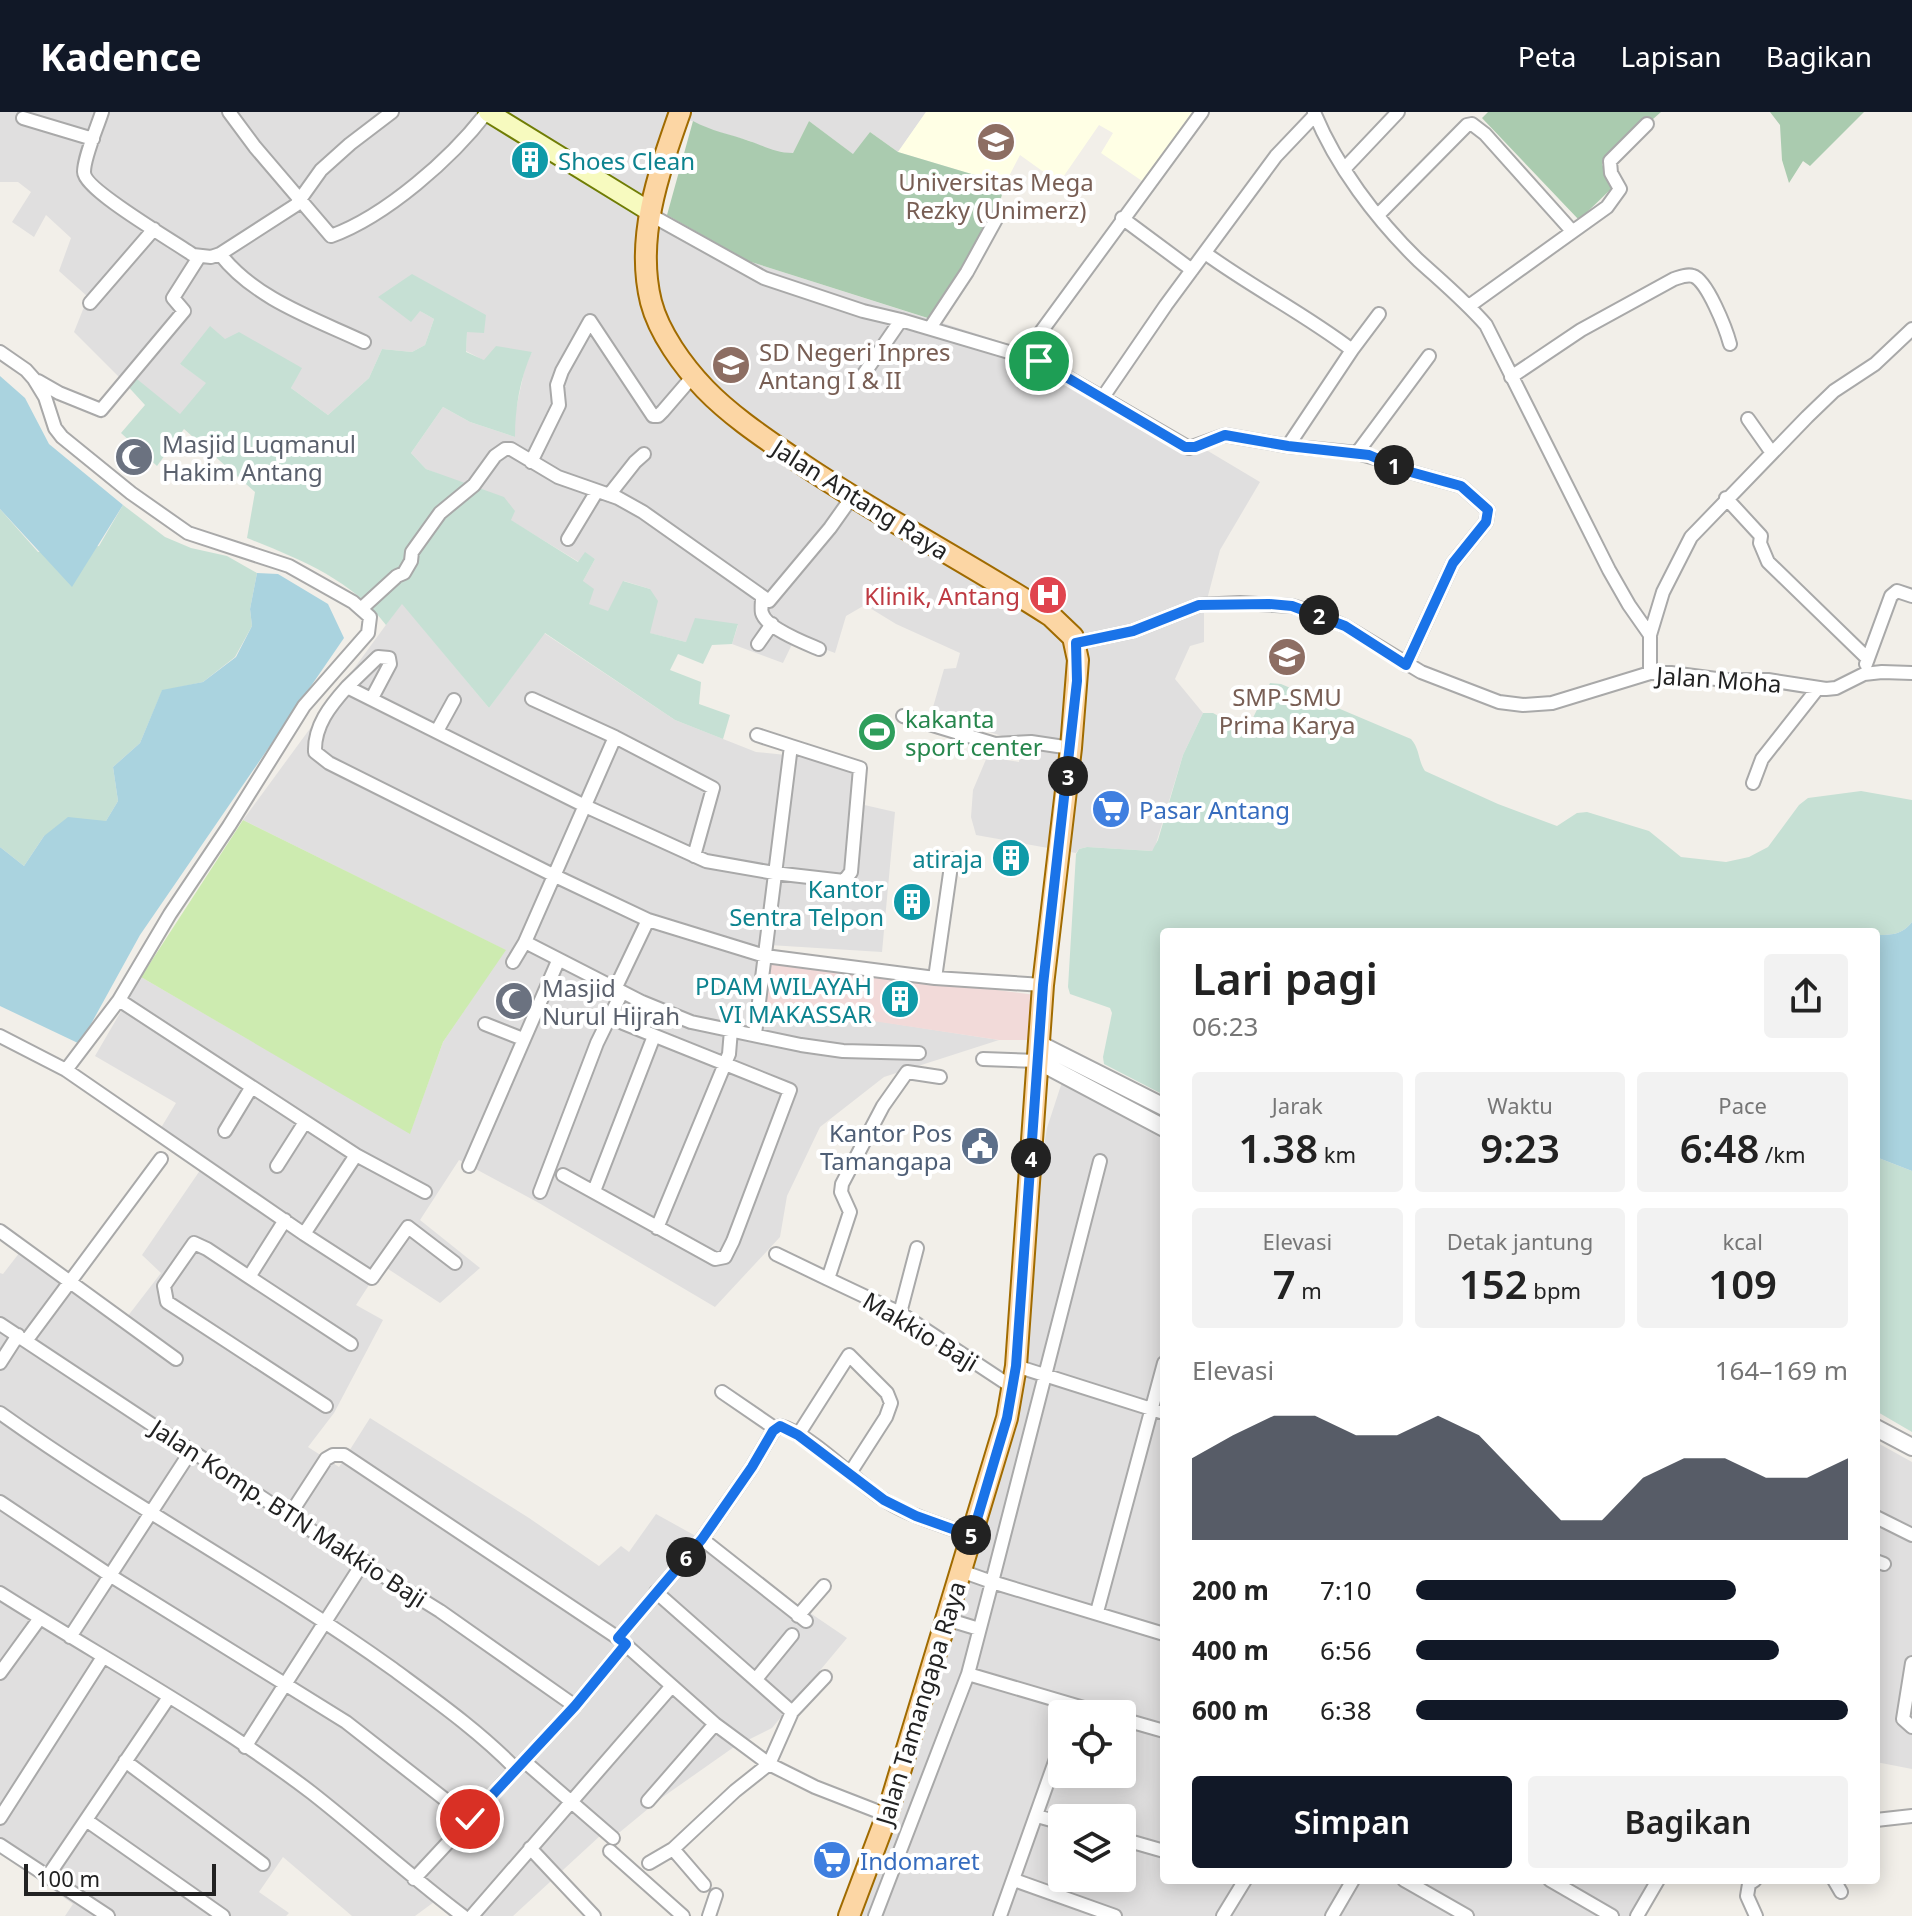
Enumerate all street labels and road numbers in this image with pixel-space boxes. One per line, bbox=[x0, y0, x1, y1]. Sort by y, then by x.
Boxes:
street label: Jalan Antang Raya bbox=[764, 430, 956, 567]
street label: Jalan Moha bbox=[1653, 658, 1783, 700]
street label: Makkio Baji bbox=[857, 1284, 985, 1378]
street label: Jalan Komp. BTN Makkio Baji bbox=[143, 1410, 433, 1615]
street label: Jalan Tamangapa Raya bbox=[867, 1577, 973, 1831]

